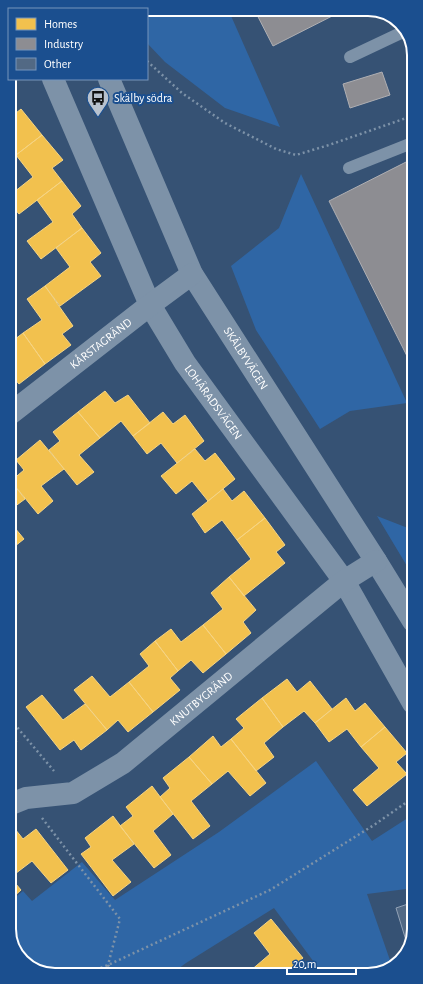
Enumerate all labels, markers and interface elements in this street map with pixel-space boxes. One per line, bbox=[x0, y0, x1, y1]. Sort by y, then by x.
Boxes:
legend bbox=[8, 8, 148, 80]
text: Homes bbox=[44, 18, 77, 30]
text: Industry bbox=[44, 38, 83, 51]
text: Other bbox=[44, 58, 71, 70]
bus stop icon: Skälby södra bbox=[85, 85, 111, 118]
place label: Skälby södra bbox=[114, 92, 173, 105]
street label: KÅRSTAGRÄND bbox=[68, 316, 134, 371]
street label: SKÄLBYVÄGEN bbox=[222, 325, 270, 392]
street label: LOHÄRADSVÄGEN bbox=[182, 363, 245, 441]
street label: KNUTBYGRÄND bbox=[167, 669, 235, 728]
scale bar bbox=[287, 950, 356, 976]
text: 20 m bbox=[293, 958, 316, 970]

